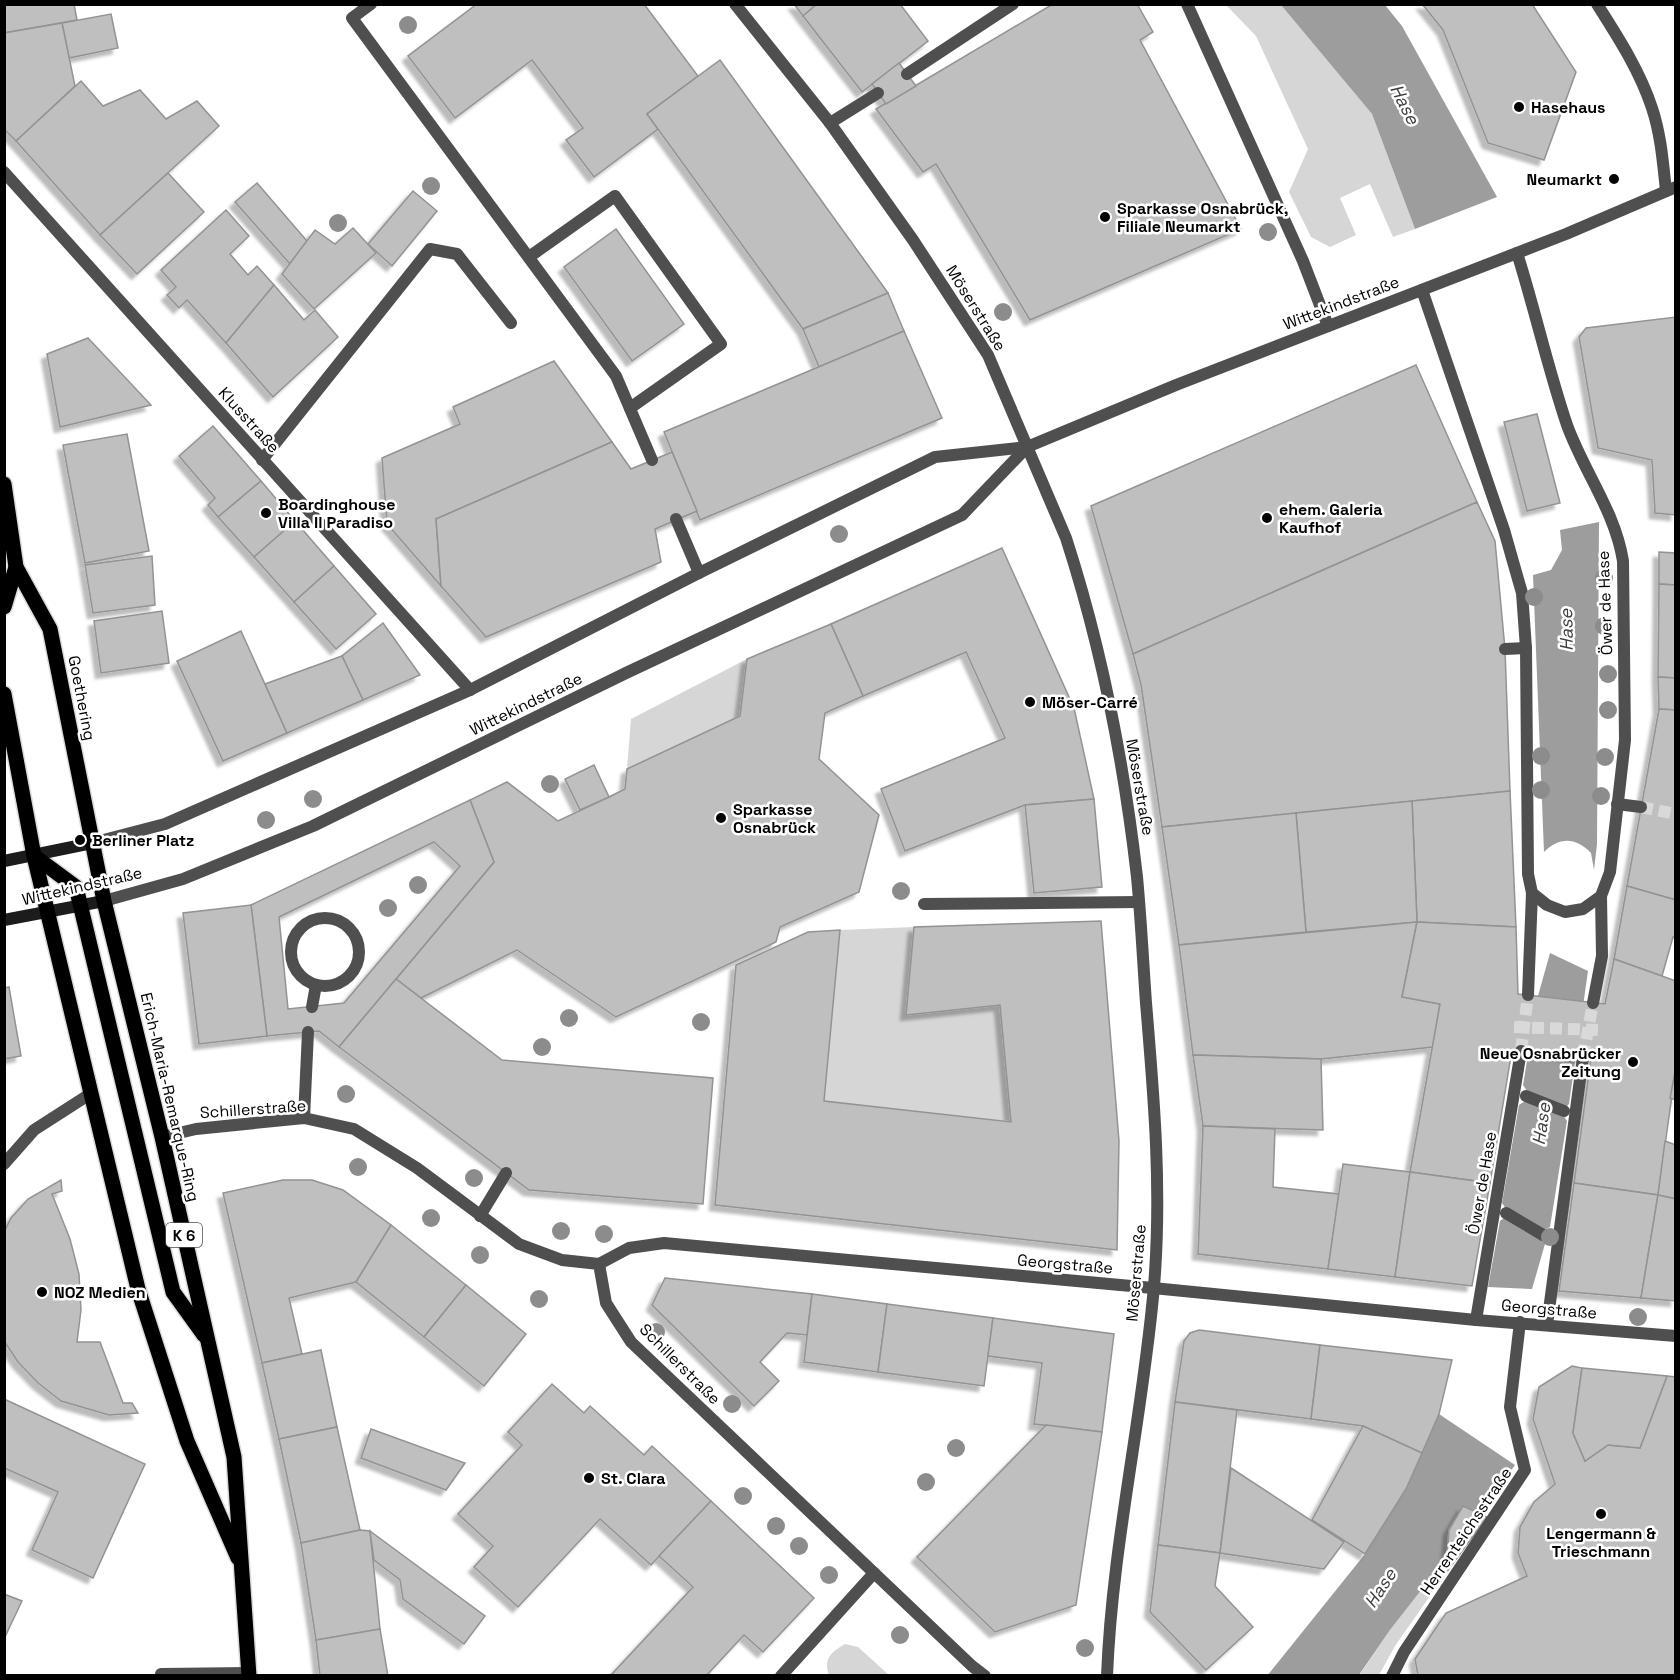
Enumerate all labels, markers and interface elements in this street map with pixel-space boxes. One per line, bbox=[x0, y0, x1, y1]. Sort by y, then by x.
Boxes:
water label: Hase bbox=[1385, 80, 1425, 129]
place label: Hasehaus bbox=[1531, 97, 1605, 118]
marker: Hasehaus bbox=[1512, 100, 1526, 114]
place label: Neumarkt bbox=[1527, 169, 1602, 190]
marker: Neumarkt bbox=[1607, 172, 1621, 186]
place label: Sparkasse Osnabrück, Filiale Neumarkt bbox=[1117, 198, 1288, 237]
marker: Sparkasse Osnabrück, Filiale Neumarkt bbox=[1098, 210, 1112, 224]
street label: Möserstraße bbox=[941, 261, 1011, 355]
street label: Wittekindstraße bbox=[1280, 271, 1402, 335]
street label: Klusstraße bbox=[214, 383, 284, 457]
place label: Boardinghouse Villa Il Paradiso bbox=[278, 494, 395, 533]
place label: ehem. Galeria Kaufhof bbox=[1279, 499, 1383, 538]
marker: Boardinghouse Villa Il Paradiso bbox=[259, 506, 273, 520]
marker: ehem. Galeria Kaufhof bbox=[1260, 511, 1274, 525]
street label: Öwer de Hase bbox=[1593, 550, 1617, 656]
water label: Hase bbox=[1554, 607, 1578, 651]
street label: Goethering bbox=[63, 654, 101, 742]
street label: Wittekindstraße bbox=[466, 668, 586, 740]
place label: Möser-Carré bbox=[1042, 692, 1138, 713]
marker: Möser-Carré bbox=[1023, 695, 1037, 709]
street label: Möserstraße bbox=[1121, 737, 1159, 837]
place label: Sparkasse Osnabrück bbox=[733, 799, 816, 838]
marker: Sparkasse Osnabrück bbox=[714, 811, 728, 825]
place label: Berliner Platz bbox=[92, 830, 194, 851]
marker: Berliner Platz bbox=[73, 833, 87, 847]
street label: Wittekindstraße bbox=[20, 862, 144, 910]
street label: Erich-Maria-Remarque-Ring bbox=[136, 990, 204, 1204]
place label: Neue Osnabrücker Zeitung bbox=[1480, 1043, 1621, 1082]
marker: Neue Osnabrücker Zeitung bbox=[1626, 1055, 1640, 1069]
street label: Schillerstraße bbox=[199, 1095, 307, 1123]
water label: Hase bbox=[1527, 1100, 1556, 1147]
street label: Öwer de Hase bbox=[1463, 1130, 1501, 1236]
road number: K 6 bbox=[166, 1223, 202, 1247]
street label: Möserstraße bbox=[1121, 1223, 1151, 1323]
street label: Georgstraße bbox=[1016, 1249, 1114, 1279]
place label: NOZ Medien bbox=[54, 1282, 146, 1303]
marker: NOZ Medien bbox=[35, 1285, 49, 1299]
street label: Georgstraße bbox=[1500, 1294, 1598, 1324]
street label: Schillerstraße bbox=[635, 1319, 725, 1409]
street label: Herrenteichsstraße bbox=[1416, 1463, 1516, 1599]
place label: St. Clara bbox=[601, 1468, 666, 1489]
marker: St. Clara bbox=[582, 1471, 596, 1485]
marker: Lengermann & Trieschmann bbox=[1594, 1507, 1608, 1521]
place label: Lengermann & Trieschmann bbox=[1546, 1523, 1656, 1562]
water label: Hase bbox=[1359, 1563, 1402, 1612]

